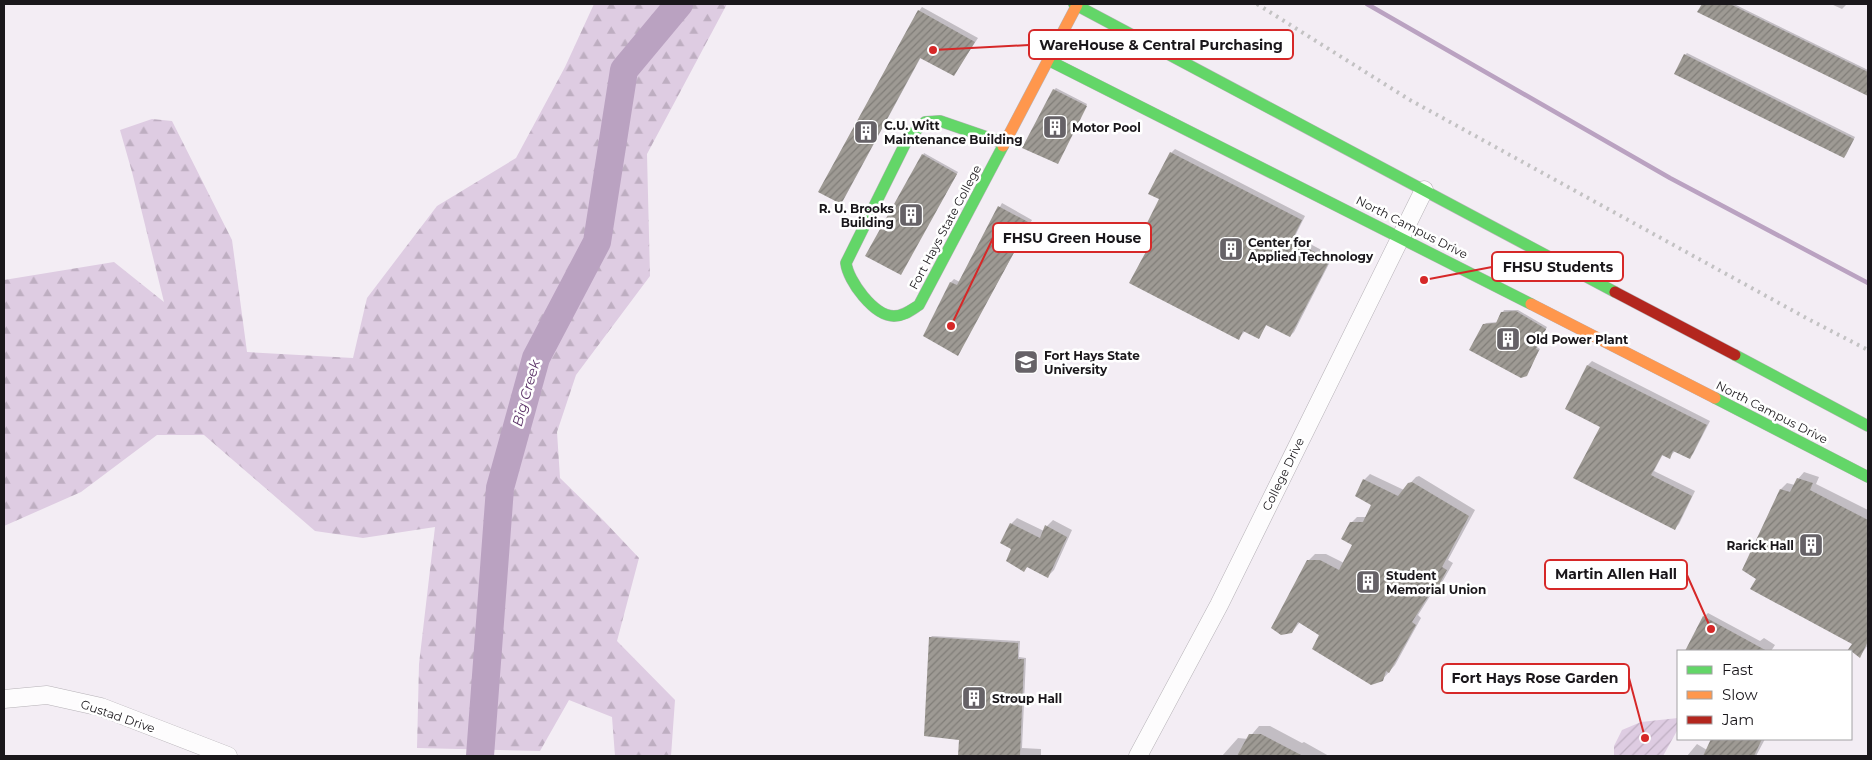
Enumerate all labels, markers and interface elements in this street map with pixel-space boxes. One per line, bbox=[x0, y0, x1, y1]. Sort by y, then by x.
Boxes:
callout: WareHouse & Central Purchasing bbox=[1029, 30, 1293, 59]
text: WareHouse & Central Purchasing bbox=[1039, 36, 1283, 54]
building icon: Motor Pool bbox=[1042, 114, 1068, 140]
place label: C.U. Witt Maintenance Building bbox=[884, 118, 1023, 147]
building icon: C.U. Witt Maintenance Building bbox=[853, 119, 879, 145]
place label: Motor Pool bbox=[1072, 120, 1141, 135]
street label: Fort Hays State College bbox=[906, 162, 984, 292]
street label: North Campus Drive bbox=[1354, 192, 1470, 262]
place label: R. U. Brooks Building bbox=[819, 201, 895, 230]
building icon: R. U. Brooks Building bbox=[898, 202, 924, 228]
callout: FHSU Green House bbox=[993, 223, 1151, 252]
text: FHSU Green House bbox=[1003, 229, 1141, 247]
place label: Center for Applied Technology bbox=[1247, 235, 1374, 264]
building icon: Center for Applied Technology bbox=[1218, 236, 1244, 262]
callout: FHSU Students bbox=[1492, 252, 1623, 281]
text: FHSU Students bbox=[1503, 258, 1614, 276]
building icon: Old Power Plant bbox=[1495, 326, 1521, 352]
place label: Old Power Plant bbox=[1526, 332, 1629, 347]
place label: Fort Hays State University bbox=[1044, 348, 1140, 377]
school or university icon: Fort Hays State University bbox=[1013, 349, 1039, 375]
water label: Big Creek bbox=[508, 357, 544, 428]
street label: North Campus Drive bbox=[1714, 377, 1830, 447]
street label: College Drive bbox=[1259, 435, 1307, 513]
building icon: Rarick Hall bbox=[1798, 532, 1824, 558]
place label: Rarick Hall bbox=[1726, 538, 1794, 553]
callout: Martin Allen Hall bbox=[1545, 560, 1687, 589]
text: Martin Allen Hall bbox=[1555, 565, 1677, 583]
place label: Student Memorial Union bbox=[1386, 568, 1486, 597]
building icon: Student Memorial Union bbox=[1355, 569, 1381, 595]
legend bbox=[1677, 650, 1852, 740]
text: Fast bbox=[1722, 660, 1753, 679]
callout: Fort Hays Rose Garden bbox=[1442, 664, 1629, 693]
text: Fort Hays Rose Garden bbox=[1452, 669, 1618, 687]
building icon: Stroup Hall bbox=[961, 685, 987, 711]
text: Slow bbox=[1722, 685, 1758, 704]
place label: Stroup Hall bbox=[992, 691, 1062, 706]
street label: Gustad Drive bbox=[79, 696, 157, 736]
text: Jam bbox=[1721, 710, 1754, 729]

